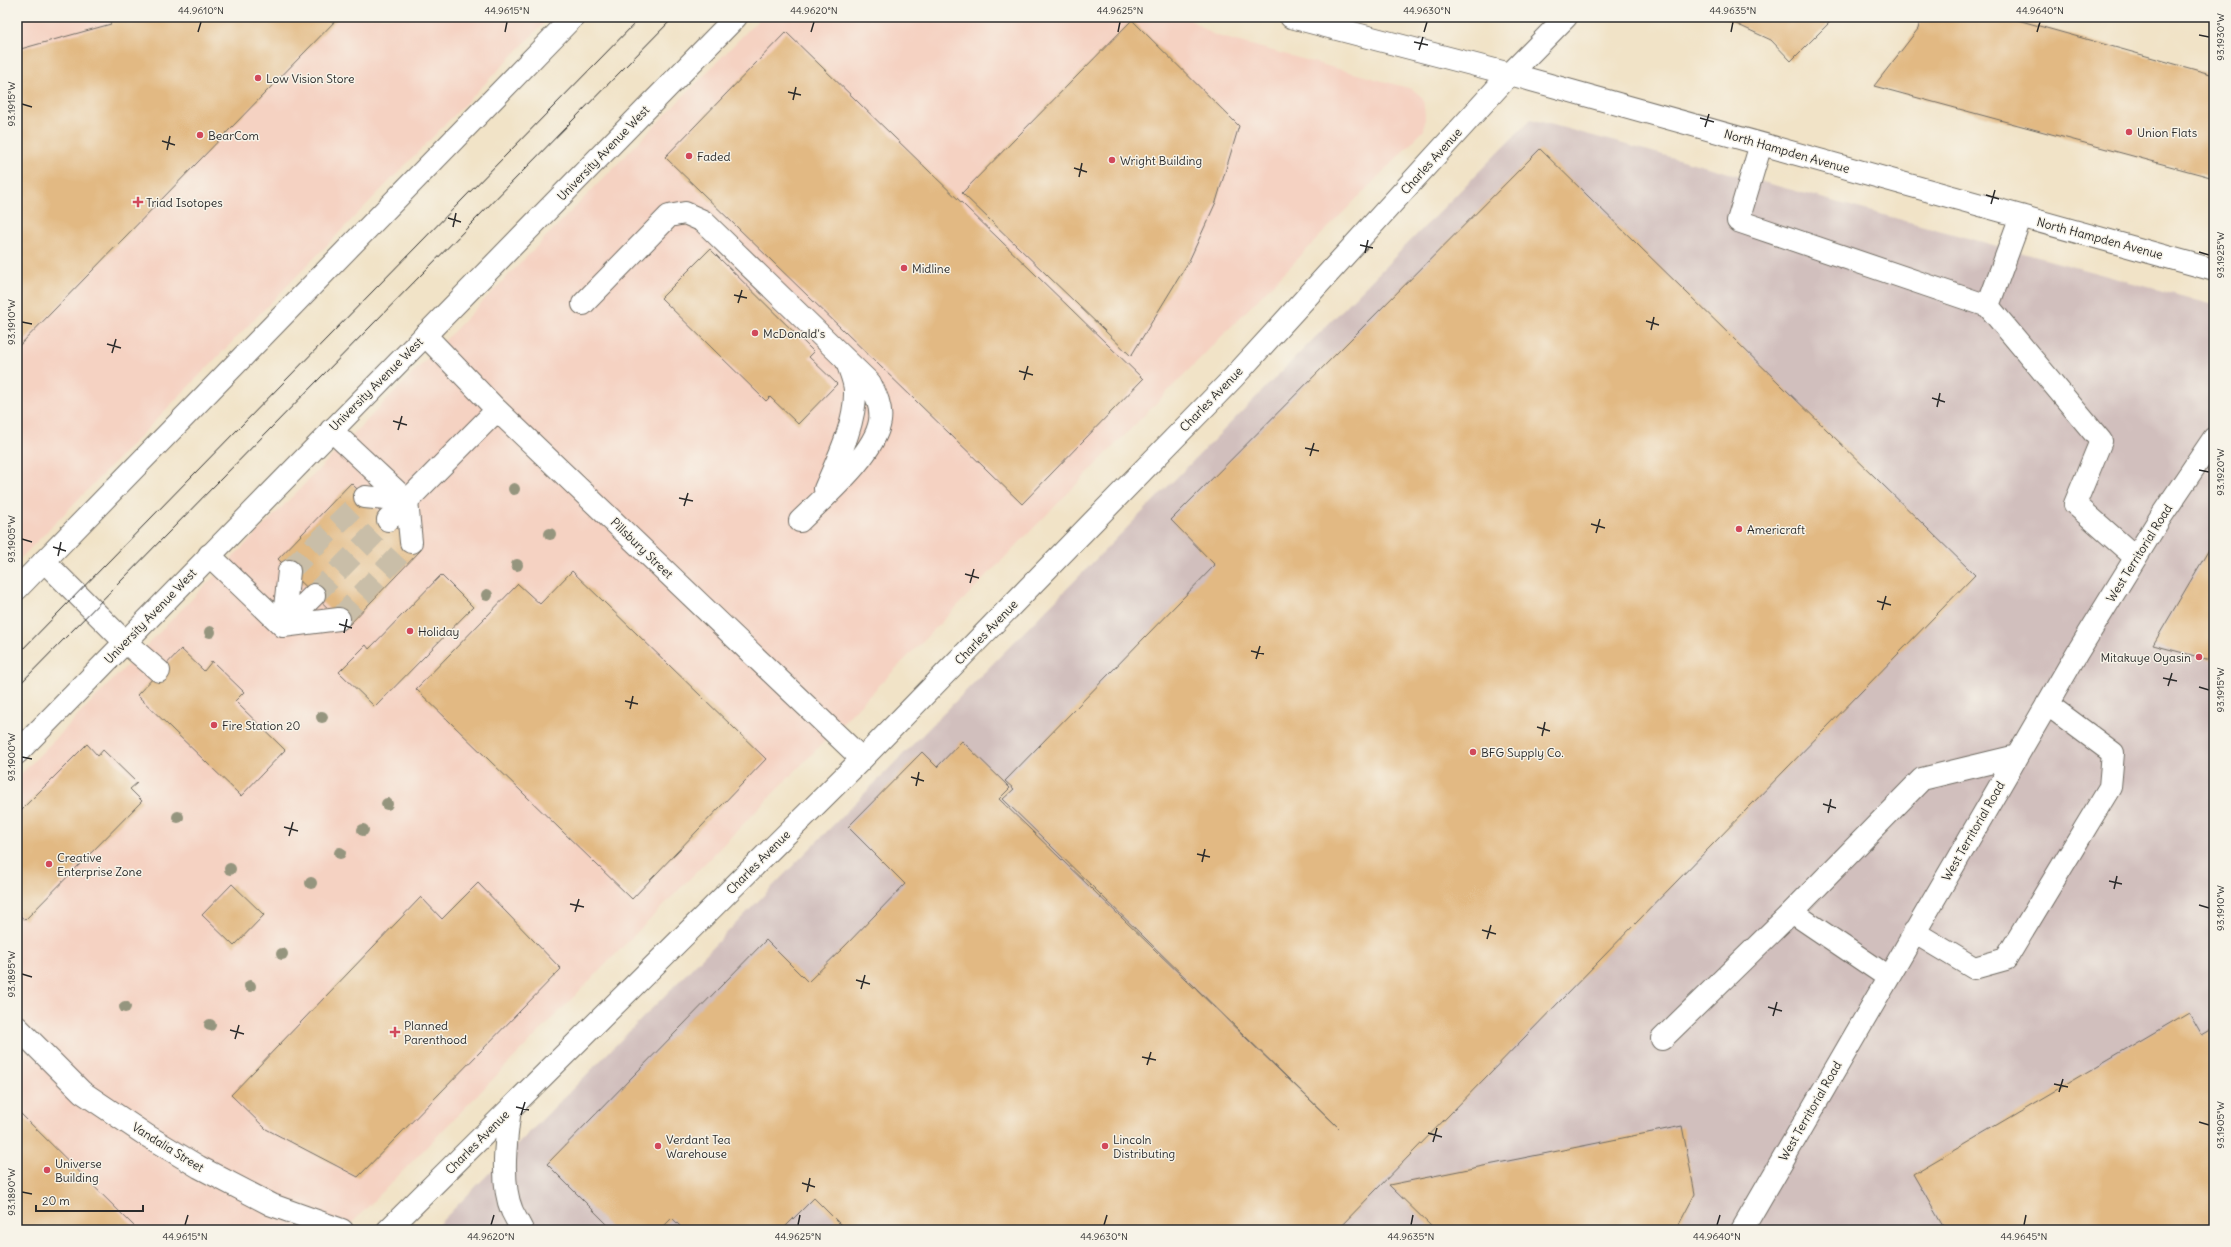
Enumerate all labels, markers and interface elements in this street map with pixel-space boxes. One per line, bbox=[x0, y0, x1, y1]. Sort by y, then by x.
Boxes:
text: 44.9610°N bbox=[178, 4, 224, 17]
text: 44.9615°N bbox=[484, 4, 530, 17]
text: 44.9620°N bbox=[790, 4, 838, 17]
text: 44.9625°N bbox=[1097, 4, 1143, 17]
text: 44.9630°N bbox=[1403, 4, 1451, 17]
text: 44.9635°N bbox=[1710, 4, 1756, 17]
text: 44.9640°N bbox=[2016, 4, 2064, 17]
text: 93.1930°W bbox=[2214, 13, 2227, 61]
place label: Low Vision Store bbox=[266, 71, 355, 86]
marker: Low Vision Store bbox=[253, 73, 263, 83]
text: 93.1915°W bbox=[5, 82, 18, 126]
street label: University Avenue West bbox=[554, 102, 652, 204]
street label: Charles Avenue bbox=[1397, 125, 1465, 197]
place label: Union Flats bbox=[2137, 125, 2197, 140]
street label: North Hampden Avenue bbox=[1722, 126, 1852, 176]
marker: Union Flats bbox=[2124, 127, 2134, 137]
place label: BearCom bbox=[208, 128, 260, 143]
marker: BearCom bbox=[195, 130, 205, 140]
place label: Faded bbox=[697, 149, 731, 164]
marker: Faded bbox=[684, 151, 694, 161]
place label: Wright Building bbox=[1120, 153, 1202, 168]
marker: Wright Building bbox=[1107, 155, 1117, 165]
place label: Triad Isotopes bbox=[146, 195, 223, 210]
marker: Triad Isotopes bbox=[133, 197, 143, 207]
street label: North Hampden Avenue bbox=[2035, 214, 2165, 262]
text: 93.1925°W bbox=[2214, 232, 2227, 278]
place label: Midline bbox=[912, 261, 950, 276]
marker: Midline bbox=[899, 263, 909, 273]
text: 93.1910°W bbox=[5, 299, 18, 345]
place label: McDonald's bbox=[763, 326, 825, 341]
marker: McDonald's bbox=[750, 328, 760, 338]
street label: University Avenue West bbox=[326, 334, 426, 434]
street label: Charles Avenue bbox=[1176, 363, 1246, 435]
text: 93.1920°W bbox=[2214, 448, 2227, 496]
street label: West Territorial Road bbox=[2103, 501, 2175, 605]
street label: Pillsbury Street bbox=[608, 514, 676, 582]
text: 93.1905°W bbox=[5, 515, 18, 563]
place label: Americraft bbox=[1747, 522, 1805, 537]
marker: Americraft bbox=[1734, 524, 1744, 534]
street label: University Avenue West bbox=[101, 565, 199, 667]
street label: Charles Avenue bbox=[951, 596, 1021, 668]
place label: Holiday bbox=[418, 624, 459, 639]
marker: Holiday bbox=[405, 626, 415, 636]
place label: Mitakuye Oyasin bbox=[2100, 650, 2191, 665]
marker: Mitakuye Oyasin bbox=[2194, 652, 2204, 662]
text: 93.1915°W bbox=[2214, 668, 2227, 712]
place label: Fire Station 20 bbox=[222, 718, 301, 733]
marker: Fire Station 20 bbox=[209, 720, 219, 730]
text: 93.1900°W bbox=[5, 733, 18, 781]
place label: BFG Supply Co. bbox=[1481, 745, 1564, 760]
marker: BFG Supply Co. bbox=[1468, 747, 1478, 757]
street label: West Territorial Road bbox=[1938, 778, 2008, 884]
street label: Charles Avenue bbox=[723, 827, 793, 897]
place label: Creative Enterprise Zone bbox=[57, 850, 142, 879]
marker: Creative Enterprise Zone bbox=[44, 859, 54, 869]
text: 93.1910°W bbox=[2214, 885, 2227, 931]
text: 93.1895°W bbox=[5, 951, 18, 997]
place label: Planned Parenthood bbox=[404, 1018, 467, 1047]
marker: Planned Parenthood bbox=[389, 1026, 401, 1038]
street label: West Territorial Road bbox=[1775, 1058, 1845, 1164]
text: 93.1905°W bbox=[2214, 1101, 2227, 1149]
street label: Charles Avenue bbox=[442, 1107, 512, 1177]
street label: Vandalia Street bbox=[129, 1119, 207, 1175]
place label: Verdant Tea Warehouse bbox=[666, 1132, 731, 1161]
place label: Lincoln Distributing bbox=[1113, 1132, 1175, 1161]
marker: Verdant Tea Warehouse bbox=[653, 1141, 663, 1151]
marker: Lincoln Distributing bbox=[1100, 1141, 1110, 1151]
place label: Universe Building bbox=[55, 1156, 102, 1185]
marker: Universe Building bbox=[42, 1165, 52, 1175]
text: 93.1890°W bbox=[5, 1168, 18, 1216]
scale bar bbox=[36, 1187, 143, 1213]
text: 20 m bbox=[42, 1193, 70, 1208]
text: 44.9615°N bbox=[162, 1230, 208, 1243]
text: 44.9620°N bbox=[467, 1230, 515, 1243]
text: 44.9625°N bbox=[775, 1230, 821, 1243]
text: 44.9630°N bbox=[1080, 1230, 1128, 1243]
text: 44.9635°N bbox=[1388, 1230, 1434, 1243]
text: 44.9640°N bbox=[1693, 1230, 1741, 1243]
text: 44.9645°N bbox=[2001, 1230, 2047, 1243]

